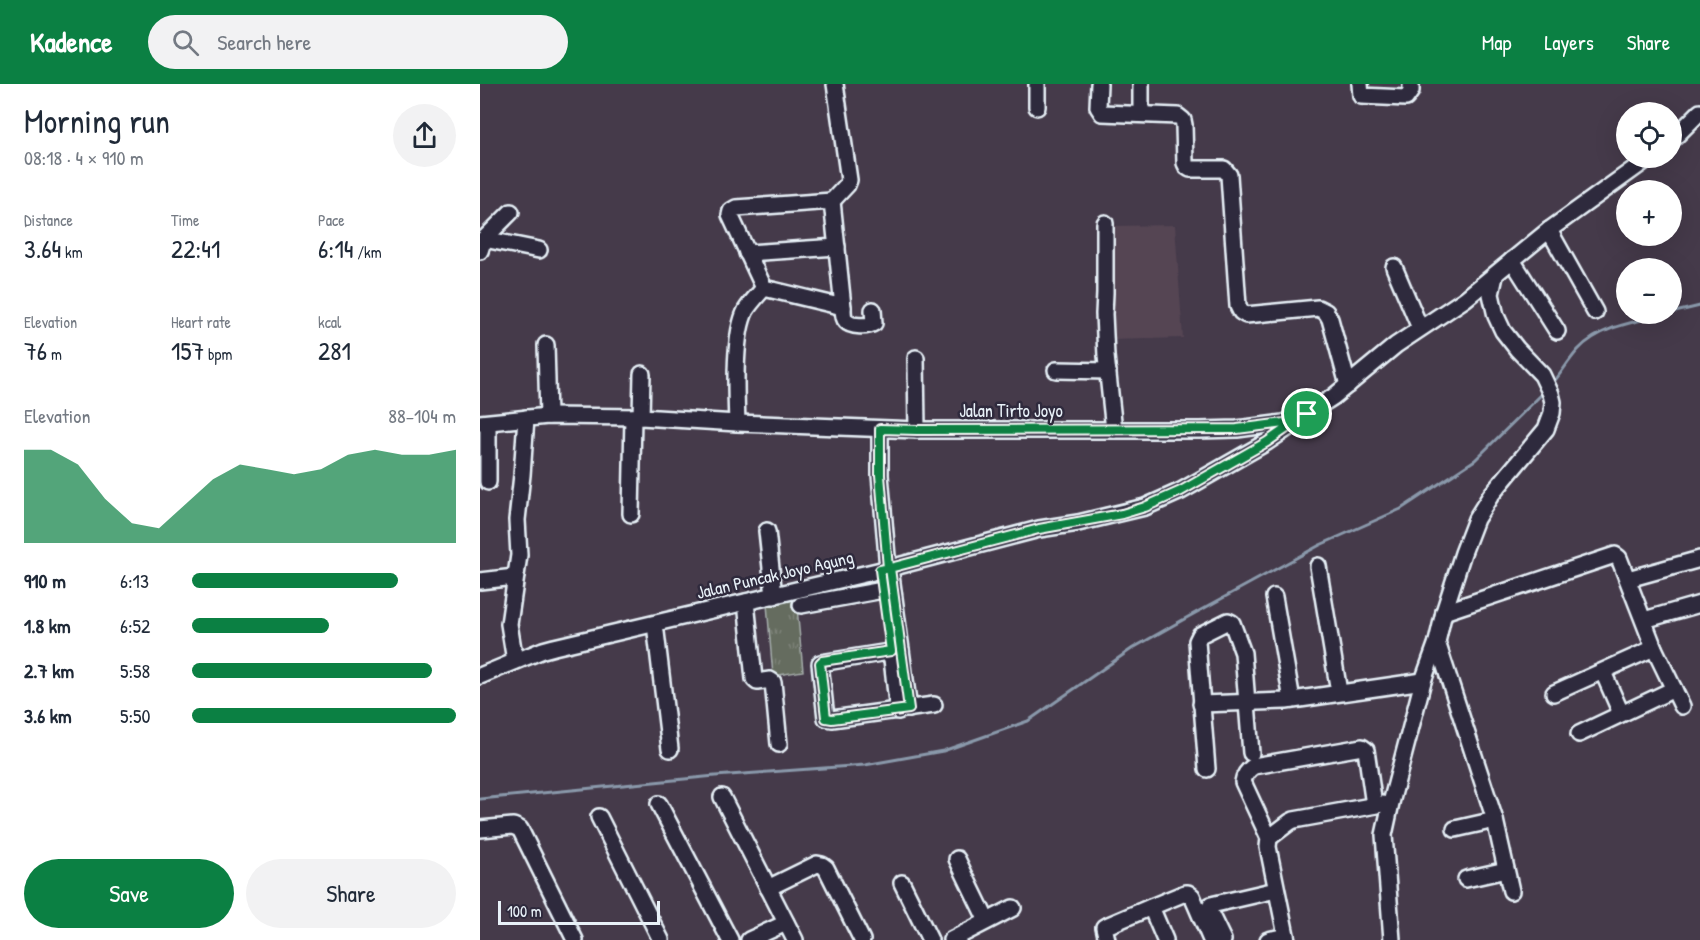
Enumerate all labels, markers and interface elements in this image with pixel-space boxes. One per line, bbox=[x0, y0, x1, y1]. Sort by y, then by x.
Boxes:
search box bbox=[148, 15, 568, 69]
text: Kadence bbox=[30, 23, 112, 61]
icon: search bbox=[169, 26, 202, 59]
text: Search here bbox=[217, 27, 311, 57]
text: Map bbox=[1482, 28, 1511, 57]
text: Layers bbox=[1544, 28, 1594, 57]
text: Share bbox=[1627, 28, 1670, 57]
text: Morning run bbox=[24, 99, 170, 143]
map controls bbox=[1616, 102, 1682, 324]
button: locate bbox=[1616, 102, 1682, 168]
button: share bbox=[393, 104, 456, 167]
text: 08:18 · 4 × 910 m bbox=[24, 144, 144, 171]
button: + bbox=[1616, 180, 1682, 246]
text: Distance bbox=[24, 209, 73, 231]
text: Time bbox=[171, 209, 199, 231]
text: Pace bbox=[318, 209, 345, 231]
text: 3.64 bbox=[24, 231, 61, 266]
text: 22:41 bbox=[171, 231, 221, 266]
text: 6:14 bbox=[318, 231, 354, 266]
text: km bbox=[61, 241, 83, 263]
text: /km bbox=[354, 241, 382, 263]
button: − bbox=[1616, 258, 1682, 324]
text: Elevation bbox=[24, 311, 77, 333]
text: Heart rate bbox=[171, 311, 231, 333]
text: kcal bbox=[318, 311, 341, 333]
text: 76 bbox=[24, 333, 47, 368]
text: 157 bbox=[171, 333, 204, 368]
text: 281 bbox=[318, 333, 351, 368]
text: m bbox=[47, 343, 62, 365]
text: bpm bbox=[204, 343, 232, 365]
pin bbox=[1281, 388, 1332, 439]
icon: arrive bbox=[1290, 397, 1323, 430]
street label: Jalan Tirto Joyo bbox=[959, 398, 1063, 423]
text: Elevation bbox=[24, 402, 90, 429]
text: 88–104 m bbox=[388, 402, 456, 429]
street label: Jalan Puncak Joyo Agung bbox=[694, 544, 856, 605]
text: 910 m bbox=[24, 567, 66, 594]
text: 6:13 bbox=[120, 567, 149, 594]
text: 1.8 km bbox=[24, 612, 71, 639]
text: 6:52 bbox=[120, 612, 150, 639]
text: 2.7 km bbox=[24, 657, 74, 684]
text: 5:58 bbox=[120, 657, 150, 684]
text: 3.6 km bbox=[24, 702, 72, 729]
text: 5:50 bbox=[120, 702, 151, 729]
button: Save bbox=[24, 859, 234, 928]
button: Share bbox=[246, 859, 456, 928]
scale bar bbox=[498, 898, 660, 926]
text: 100 m bbox=[507, 900, 542, 922]

